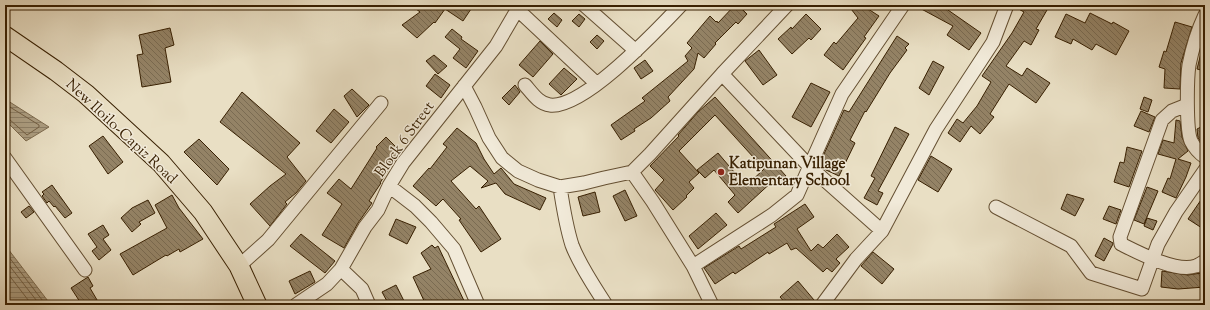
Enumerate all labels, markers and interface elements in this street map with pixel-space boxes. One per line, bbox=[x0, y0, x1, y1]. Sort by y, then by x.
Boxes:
street label: New Iloilo-Capiz Road bbox=[61, 75, 182, 190]
street label: Block 6 Street bbox=[371, 98, 440, 182]
place label: Katipunan Village Elementary School bbox=[729, 154, 851, 192]
marker: Katipunan Village Elementary School bbox=[716, 167, 726, 177]

